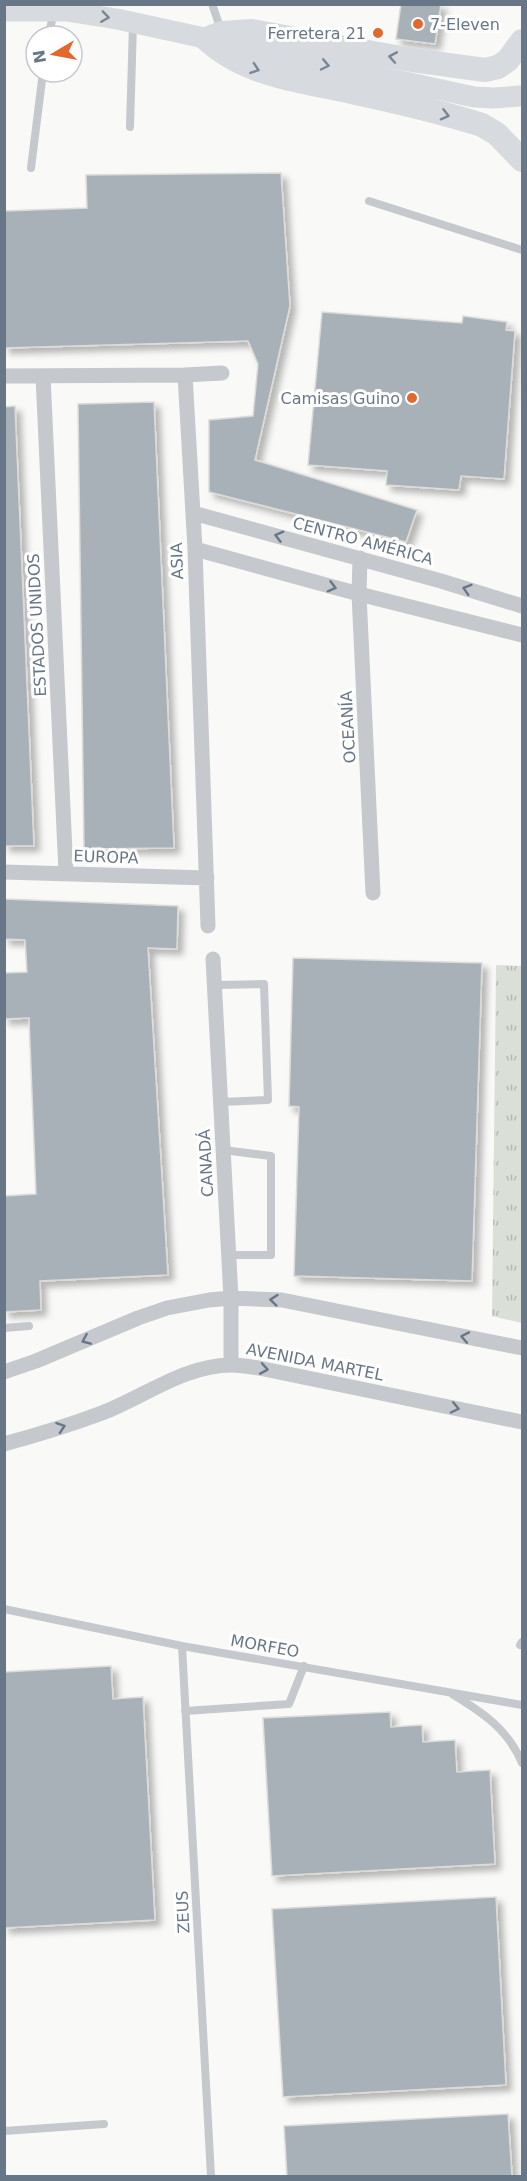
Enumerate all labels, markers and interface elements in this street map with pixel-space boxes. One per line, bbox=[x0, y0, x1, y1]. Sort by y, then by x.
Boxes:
one-way arrow bbox=[100, 10, 109, 22]
place label: 7-Eleven bbox=[430, 15, 500, 34]
marker: 7-Eleven bbox=[411, 17, 425, 31]
north arrow bbox=[24, 24, 84, 84]
place label: Ferretera 21 bbox=[268, 24, 366, 43]
marker: Ferretera 21 bbox=[371, 26, 385, 40]
text: N bbox=[29, 48, 50, 65]
one-way arrow bbox=[388, 51, 398, 64]
one-way arrow bbox=[319, 58, 329, 71]
one-way arrow bbox=[249, 61, 260, 74]
one-way arrow bbox=[439, 107, 449, 120]
place label: Camisas Guino bbox=[281, 389, 400, 408]
marker: Camisas Guino bbox=[405, 391, 419, 405]
street label: CENTRO AMÉRICA bbox=[291, 513, 435, 569]
one-way arrow bbox=[274, 531, 285, 543]
street label: ASIA bbox=[167, 542, 187, 580]
street label: ESTADOS UNIDOS bbox=[24, 553, 50, 697]
one-way arrow bbox=[327, 579, 337, 592]
one-way arrow bbox=[462, 583, 473, 596]
street label: OCEANÍA bbox=[337, 690, 359, 764]
street label: EUROPA bbox=[73, 846, 139, 868]
street label: CANADÁ bbox=[195, 1128, 217, 1197]
one-way arrow bbox=[269, 1294, 278, 1307]
one-way arrow bbox=[460, 1331, 470, 1344]
one-way arrow bbox=[81, 1333, 92, 1345]
street label: AVENIDA MARTEL bbox=[245, 1339, 385, 1385]
one-way arrow bbox=[259, 1362, 269, 1375]
one-way arrow bbox=[450, 1401, 460, 1414]
one-way arrow bbox=[55, 1422, 66, 1435]
street label: MORFEO bbox=[229, 1631, 301, 1661]
street label: ZEUS bbox=[172, 1890, 194, 1934]

